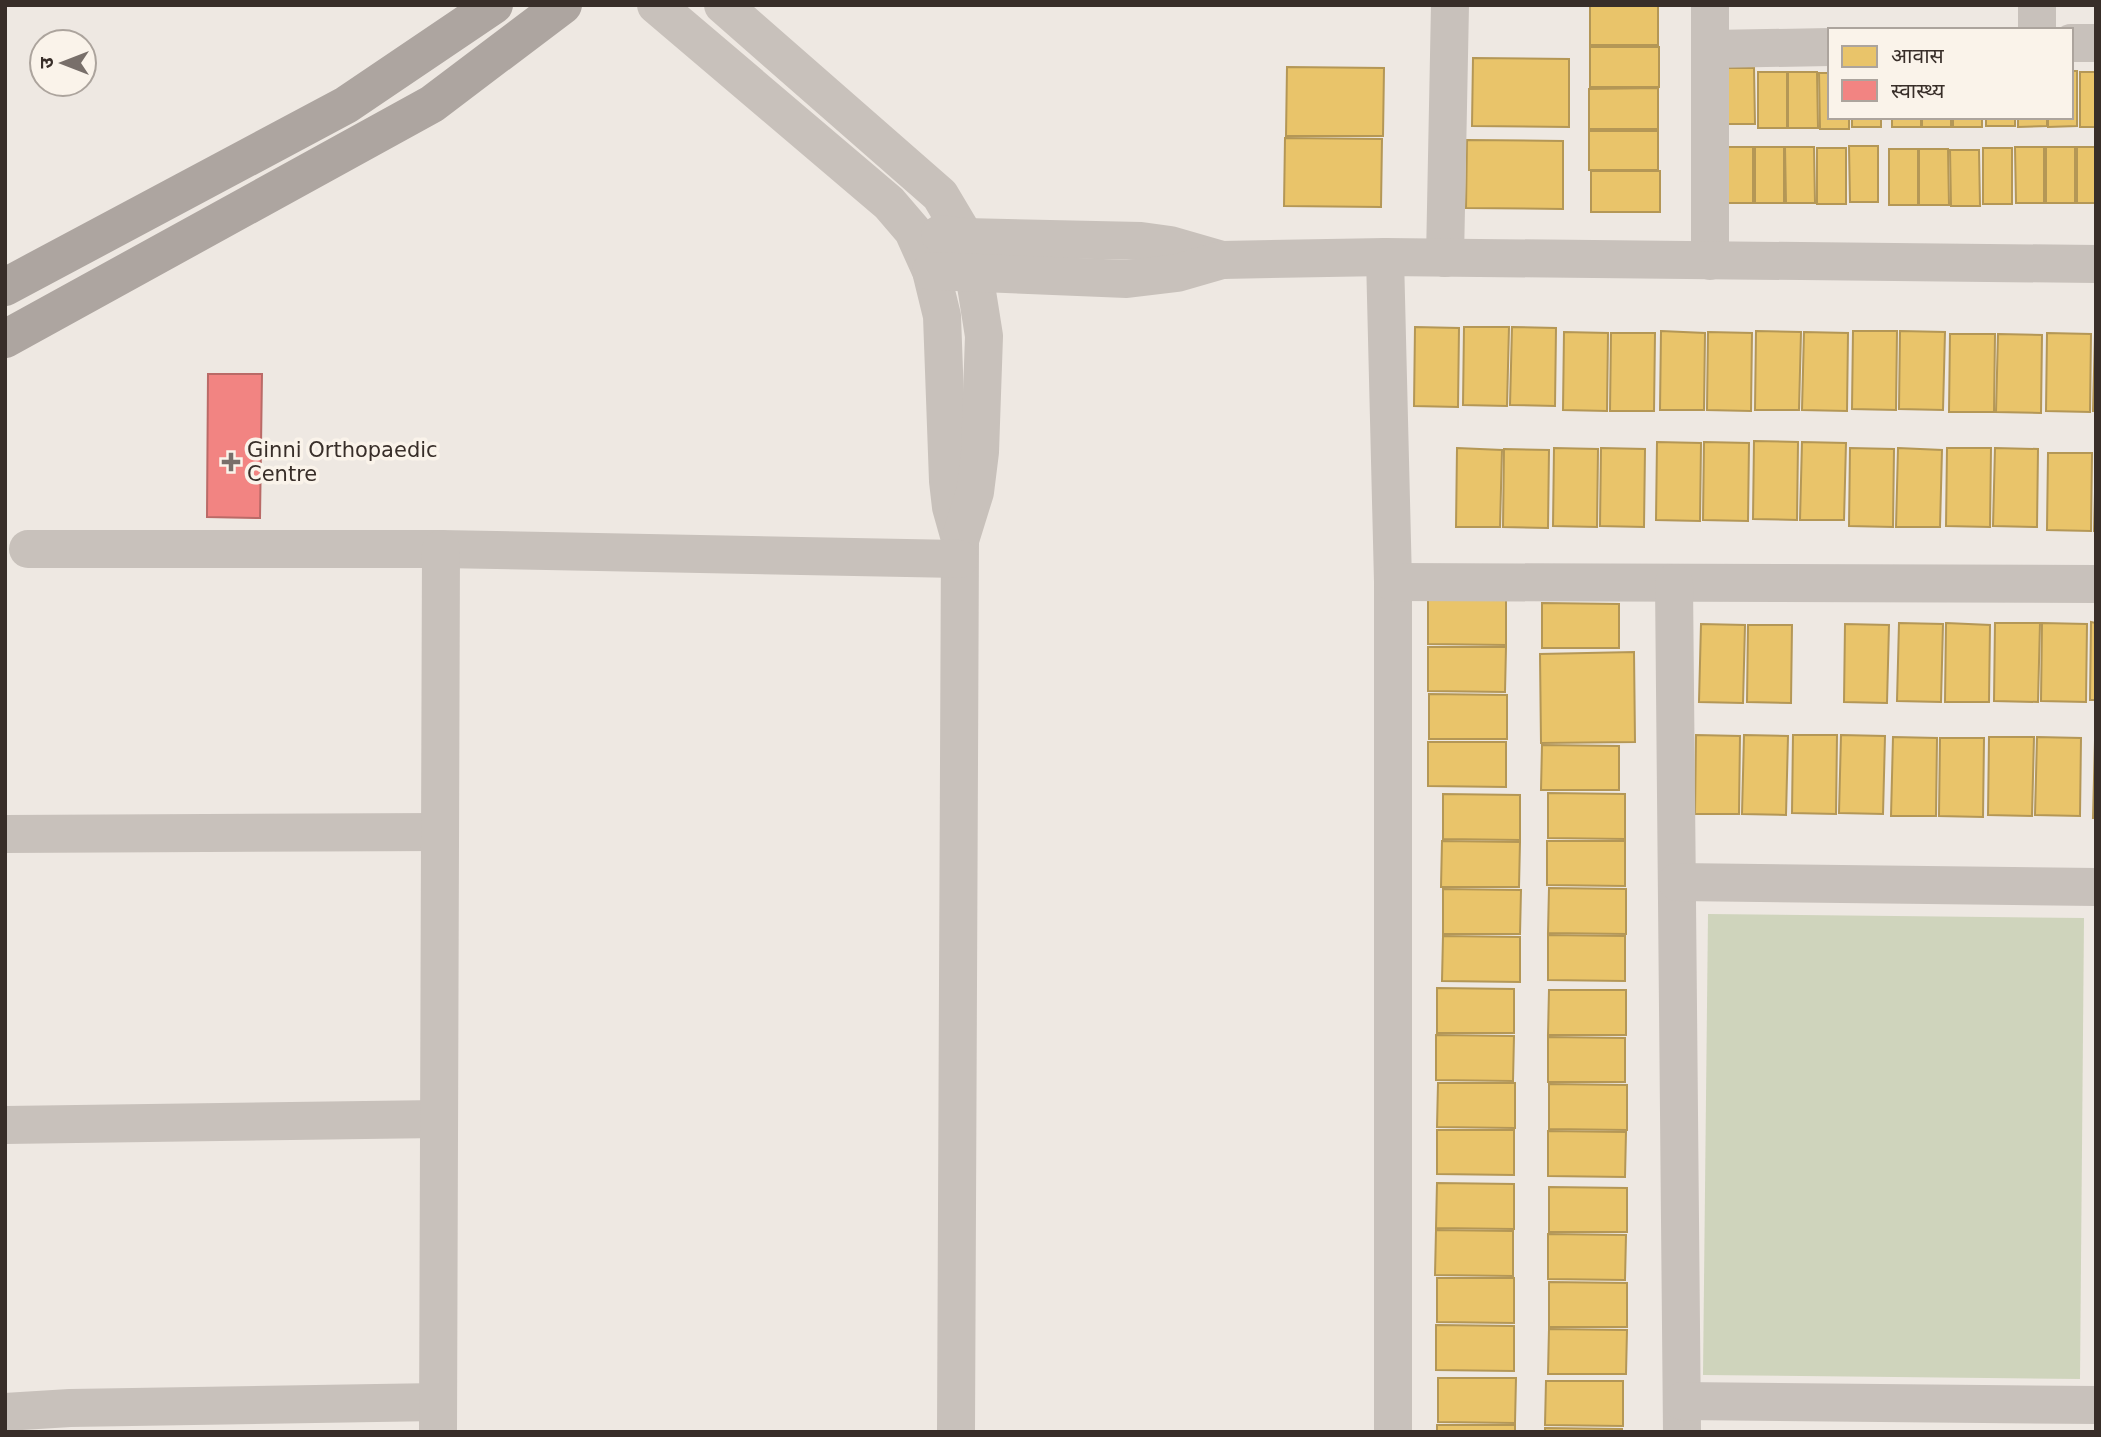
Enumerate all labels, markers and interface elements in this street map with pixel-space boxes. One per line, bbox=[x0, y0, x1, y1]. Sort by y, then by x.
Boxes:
north arrow bbox=[28, 28, 98, 98]
legend bbox=[1828, 28, 2073, 119]
text: आवास bbox=[1891, 44, 1945, 68]
text: उ bbox=[35, 57, 57, 69]
text: स्वास्थ्य bbox=[1891, 79, 1945, 103]
place label: Ginni Orthopaedic Centre bbox=[247, 438, 438, 486]
marker: Ginni Orthopaedic Centre bbox=[221, 452, 241, 472]

